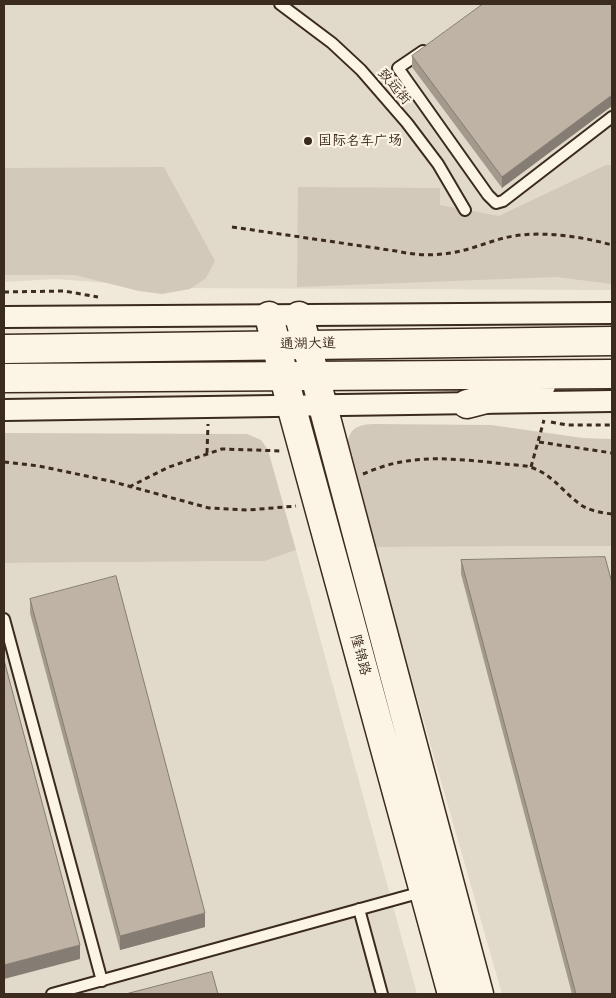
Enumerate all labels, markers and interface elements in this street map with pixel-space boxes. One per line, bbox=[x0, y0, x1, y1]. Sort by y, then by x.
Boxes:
street label: 致远街 bbox=[374, 66, 414, 108]
place label: 国际名车广场 bbox=[318, 133, 402, 149]
marker: 国际名车广场 bbox=[302, 135, 314, 147]
street label: 通湖大道 bbox=[280, 335, 336, 353]
street label: 隆锦路 bbox=[346, 633, 374, 677]

